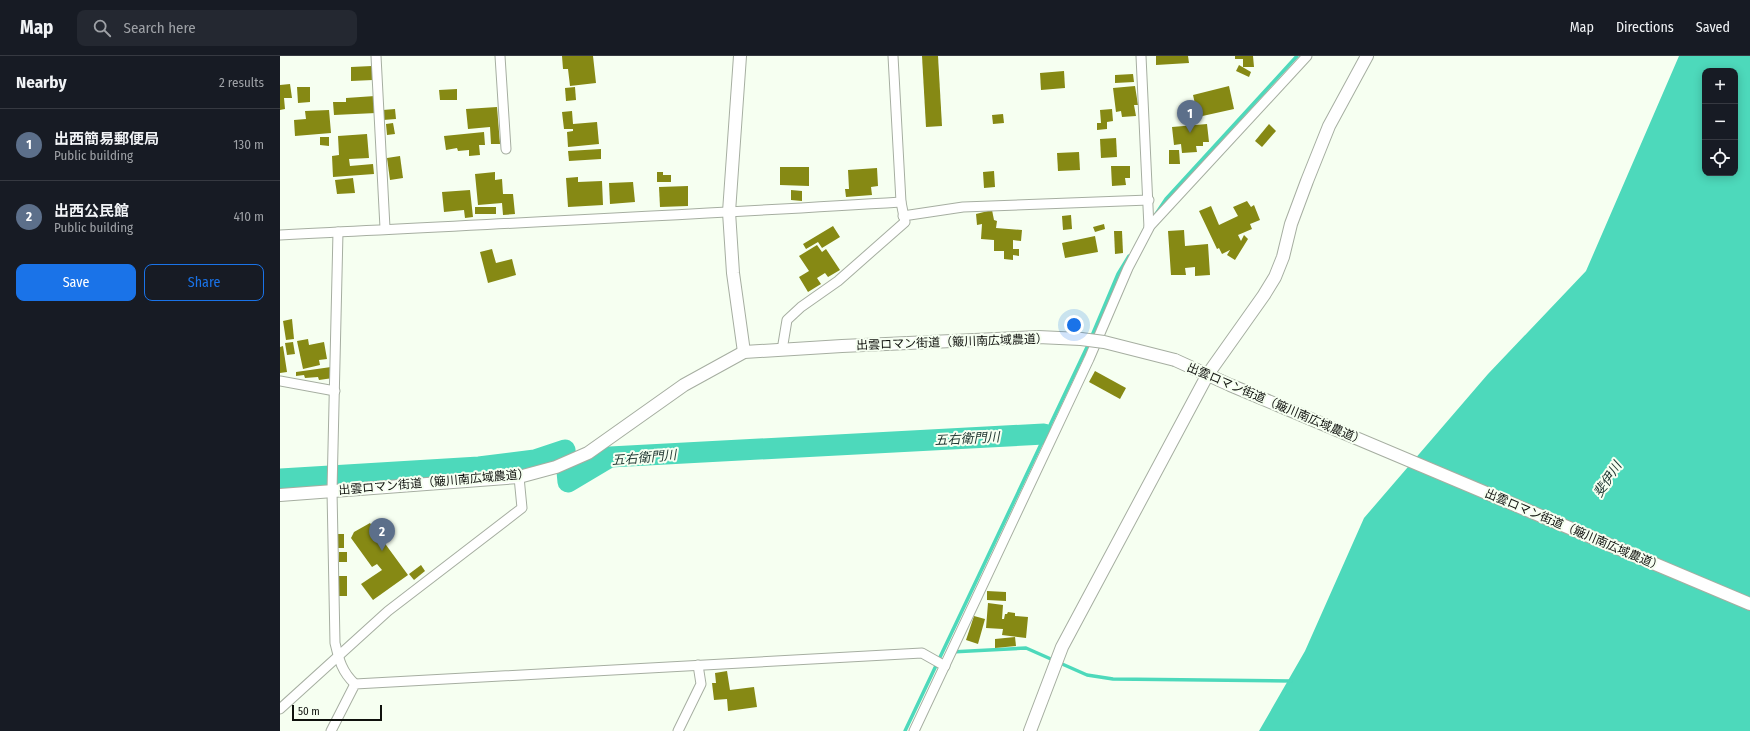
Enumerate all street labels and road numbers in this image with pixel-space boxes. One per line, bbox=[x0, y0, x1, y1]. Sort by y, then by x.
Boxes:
street label: 出雲ロマン街道（簸川南広域農道） bbox=[856, 332, 1048, 352]
street label: 出雲ロマン街道（簸川南広域農道） bbox=[1185, 360, 1367, 448]
street label: 出雲ロマン街道（簸川南広域農道） bbox=[338, 467, 530, 497]
street label: 出雲ロマン街道（簸川南広域農道） bbox=[1483, 486, 1665, 574]

